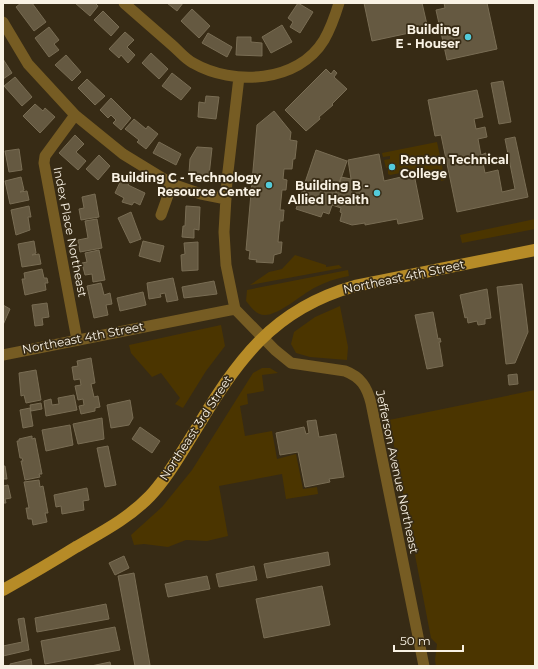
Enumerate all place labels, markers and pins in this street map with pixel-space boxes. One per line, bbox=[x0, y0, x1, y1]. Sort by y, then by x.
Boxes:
place label: Building E - Houser bbox=[396, 22, 460, 51]
marker: Building E - Houser bbox=[463, 32, 473, 42]
place label: Renton Technical College bbox=[400, 152, 509, 181]
marker: Renton Technical College bbox=[387, 162, 397, 172]
place label: Building C - Technology Resource Center bbox=[111, 170, 262, 199]
place label: Building B - Allied Health bbox=[287, 178, 369, 207]
marker: Building C - Technology Resource Center bbox=[264, 180, 274, 190]
marker: Building B - Allied Health bbox=[372, 188, 382, 198]

